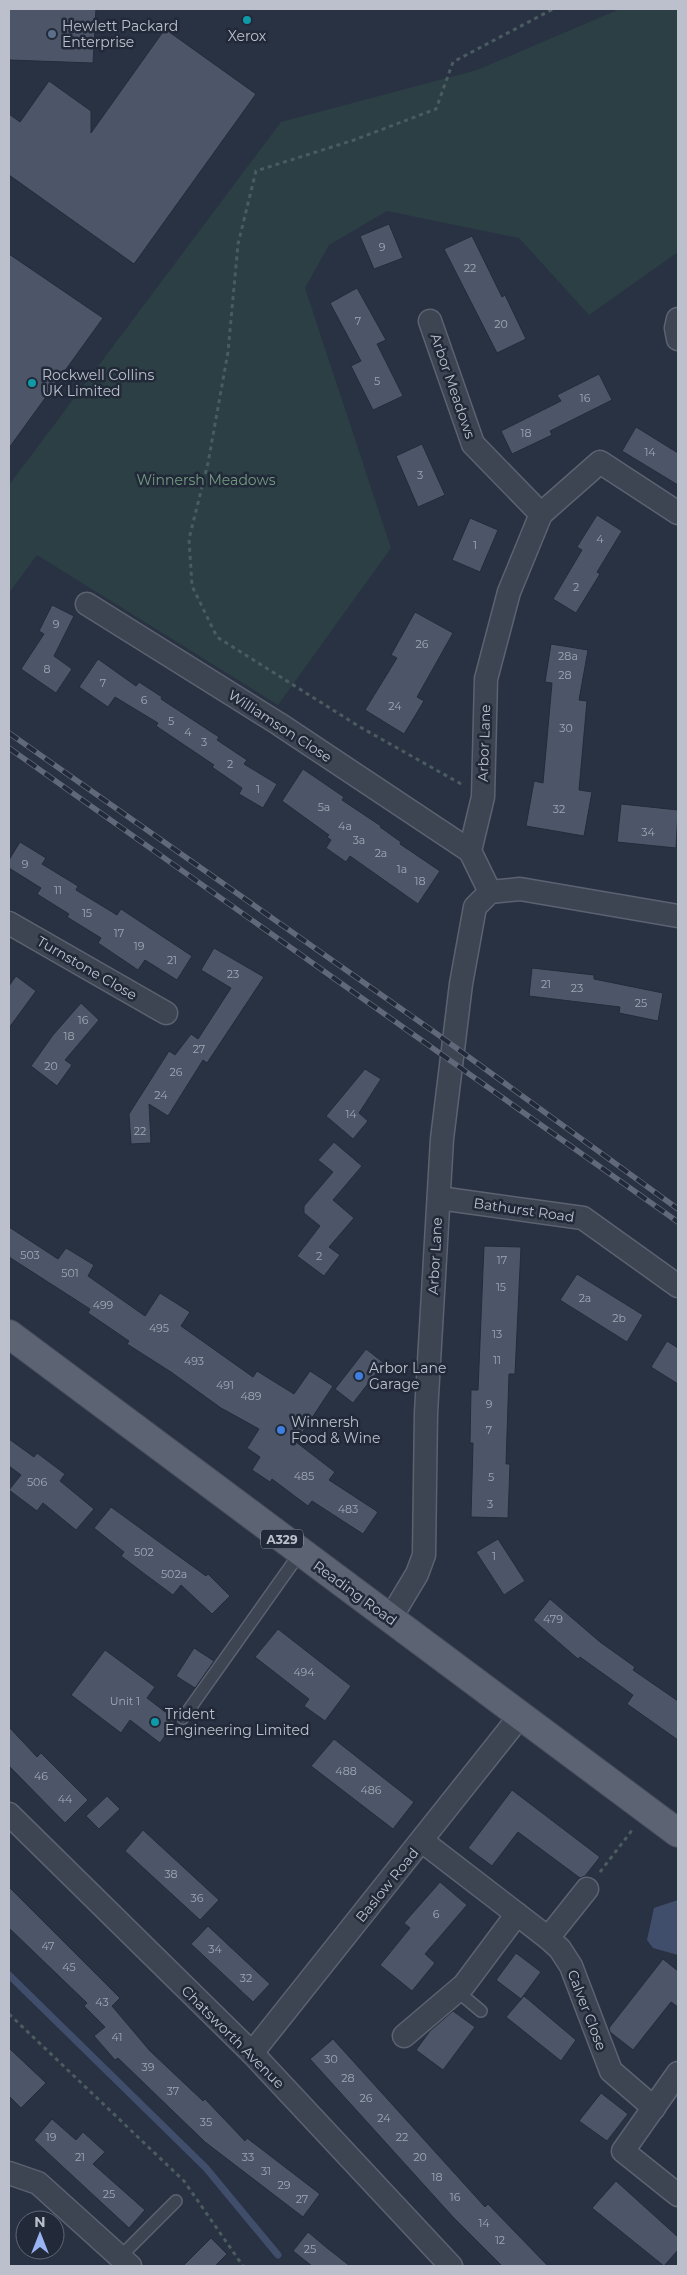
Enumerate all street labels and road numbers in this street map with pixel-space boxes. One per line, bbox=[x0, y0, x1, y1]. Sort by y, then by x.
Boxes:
street label: Arbor Meadows bbox=[427, 331, 479, 441]
street label: Williamson Close bbox=[225, 686, 335, 766]
street label: Arbor Lane bbox=[474, 704, 494, 782]
street label: Turnstone Close bbox=[34, 932, 140, 1004]
street label: Bathurst Road bbox=[472, 1194, 576, 1226]
street label: Arbor Lane bbox=[424, 1217, 446, 1295]
road number: A329 bbox=[261, 1530, 303, 1548]
street label: Reading Road bbox=[310, 1557, 400, 1629]
street label: Baslow Road bbox=[352, 1844, 422, 1926]
street label: Calver Close bbox=[563, 1967, 611, 2053]
street label: Chatsworth Avenue bbox=[178, 1982, 288, 2092]

